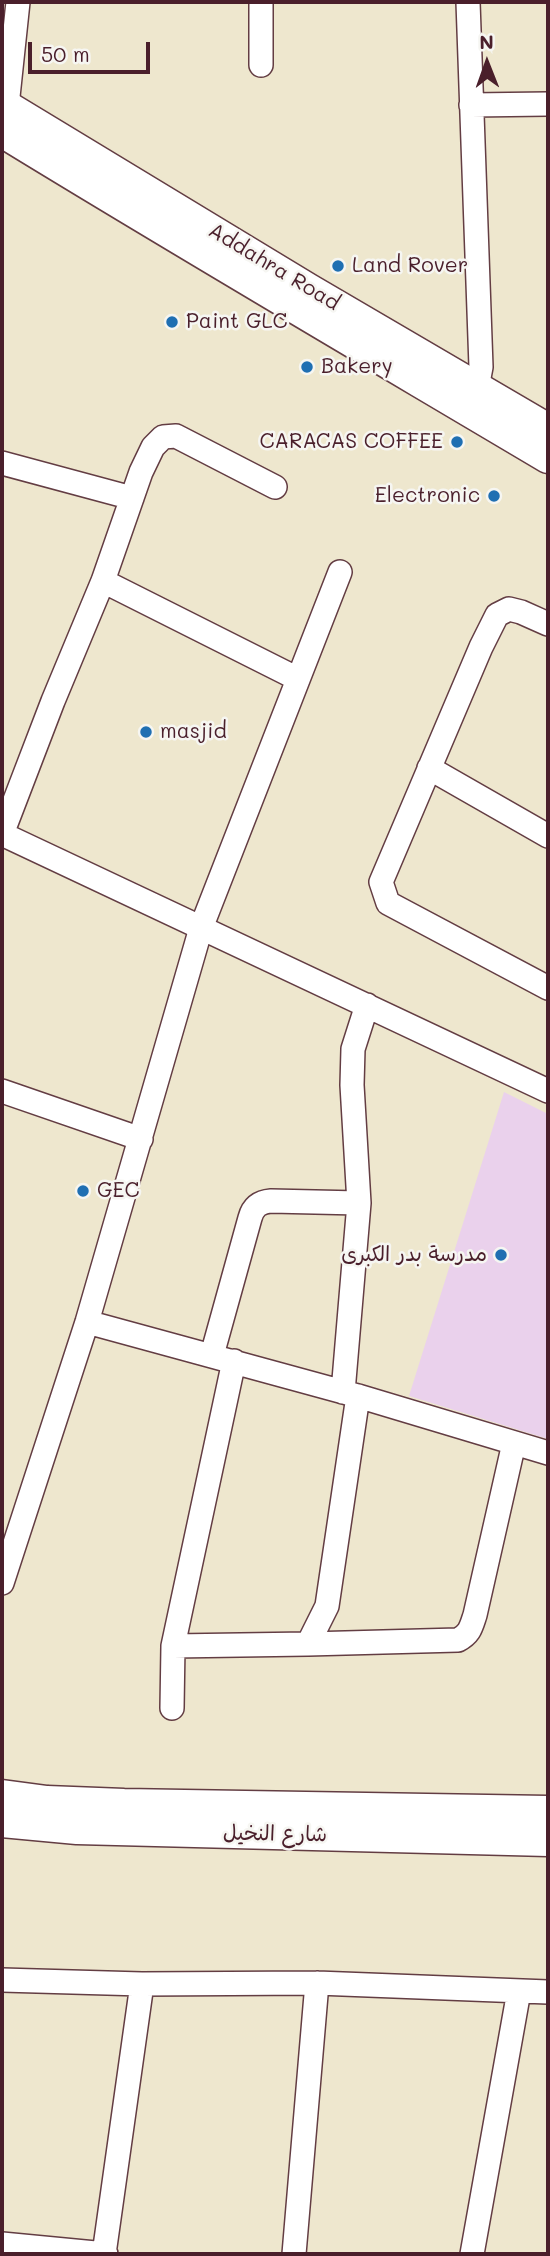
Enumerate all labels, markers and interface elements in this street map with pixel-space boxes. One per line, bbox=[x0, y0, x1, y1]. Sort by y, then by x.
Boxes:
scale bar bbox=[32, 28, 154, 72]
north arrow bbox=[452, 28, 522, 98]
text: N bbox=[479, 29, 494, 54]
text: 50 m bbox=[41, 40, 90, 67]
street label: Addahra Road bbox=[204, 218, 344, 316]
place label: Land Rover bbox=[352, 253, 468, 279]
marker: Land Rover bbox=[330, 258, 346, 274]
place label: Paint GLC bbox=[186, 309, 288, 335]
marker: Paint GLC bbox=[164, 314, 180, 330]
place label: Bakery bbox=[321, 354, 393, 380]
marker: Bakery bbox=[299, 359, 315, 375]
place label: CARACAS COFFEE bbox=[260, 429, 443, 455]
marker: CARACAS COFFEE bbox=[449, 434, 465, 450]
place label: Electronic bbox=[375, 483, 480, 509]
marker: Electronic bbox=[486, 488, 502, 504]
place label: masjid bbox=[160, 719, 227, 745]
marker: masjid bbox=[138, 724, 154, 740]
place label: GEC bbox=[97, 1178, 140, 1204]
marker: GEC bbox=[75, 1183, 91, 1199]
place label: مدرسة بدر الكبرى bbox=[341, 1242, 487, 1268]
marker: مدرسة بدر الكبرى bbox=[493, 1247, 509, 1263]
street label: شارع النخيل bbox=[223, 1820, 327, 1848]

